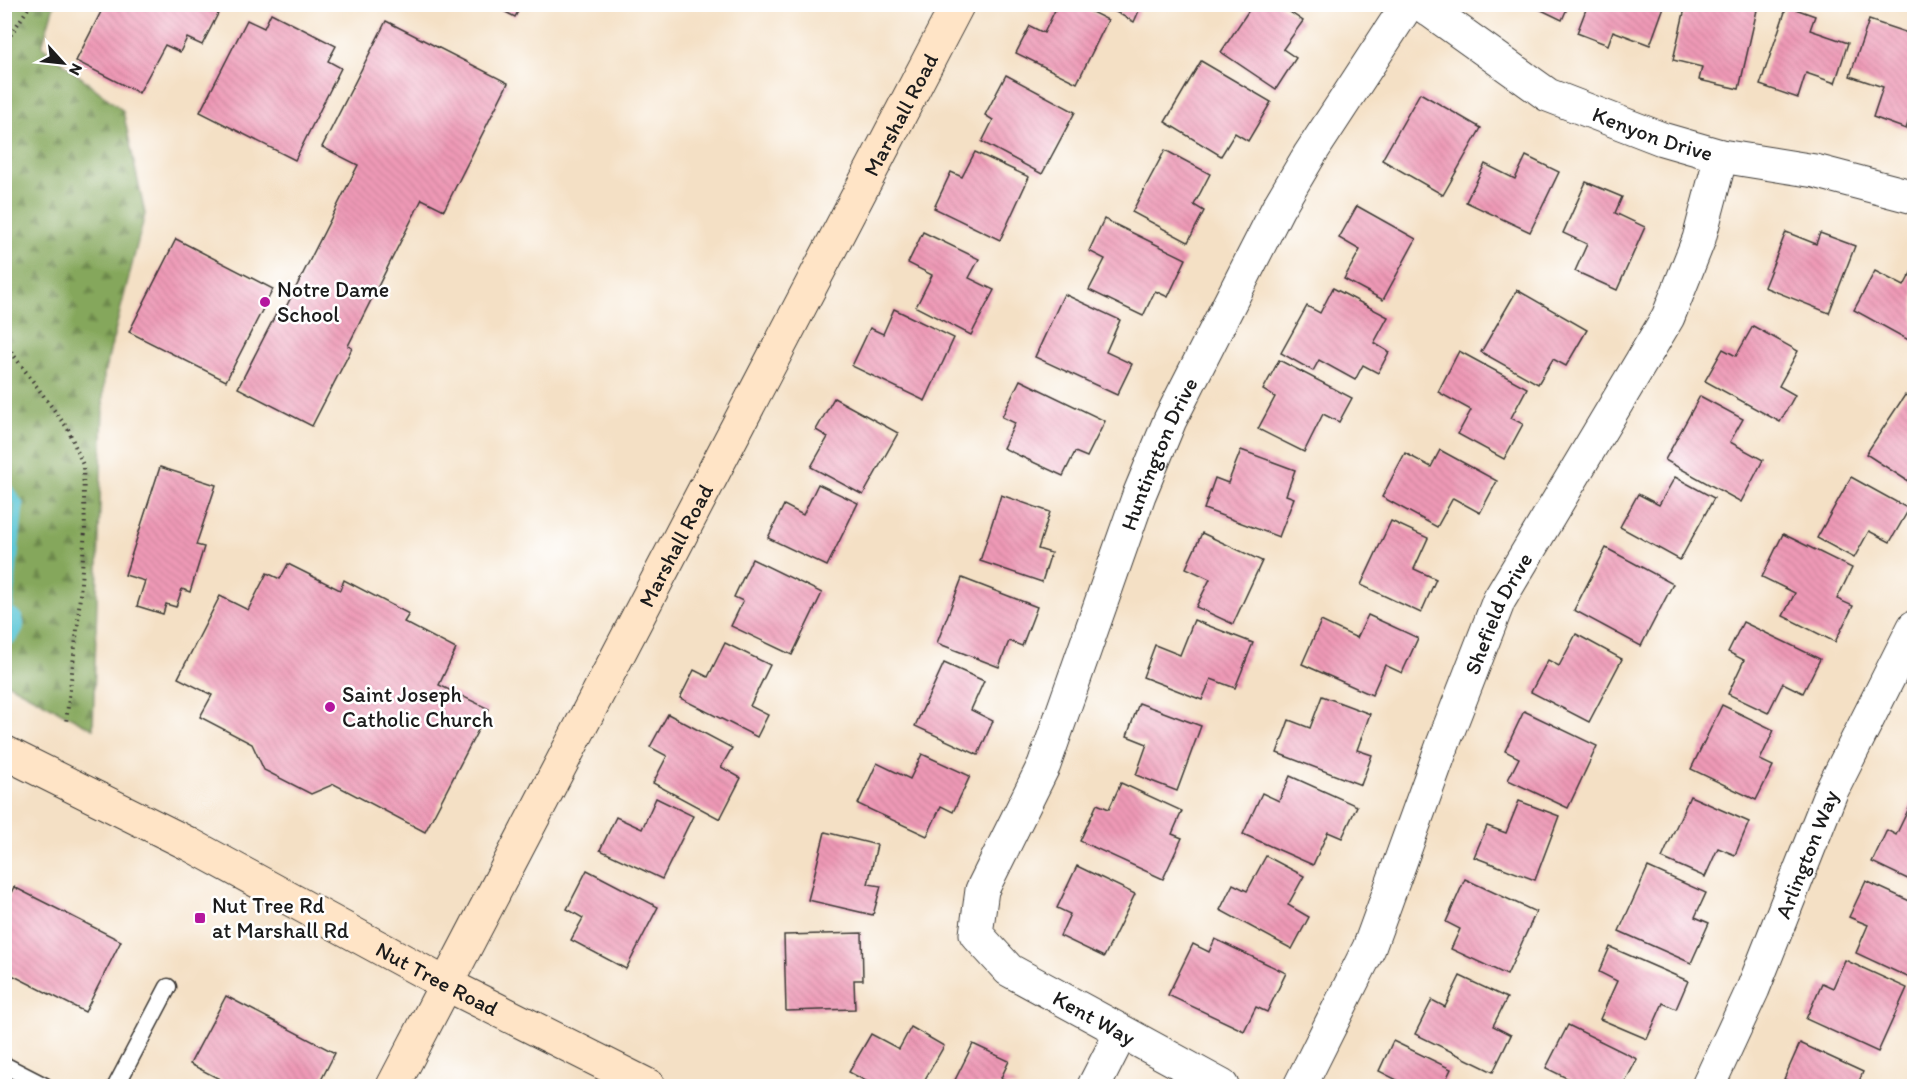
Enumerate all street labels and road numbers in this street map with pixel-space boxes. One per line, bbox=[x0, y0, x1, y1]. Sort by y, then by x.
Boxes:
street label: Marshall Road bbox=[857, 48, 944, 181]
street label: Kenyon Drive bbox=[1589, 100, 1716, 166]
street label: Huntington Drive bbox=[1114, 373, 1203, 534]
street label: Marshall Road bbox=[632, 479, 719, 611]
street label: Shefield Drive bbox=[1458, 547, 1538, 678]
street label: Arlington Way bbox=[1769, 785, 1844, 922]
street label: Nut Tree Road bbox=[371, 935, 503, 1022]
street label: Kent Way bbox=[1048, 984, 1140, 1052]

